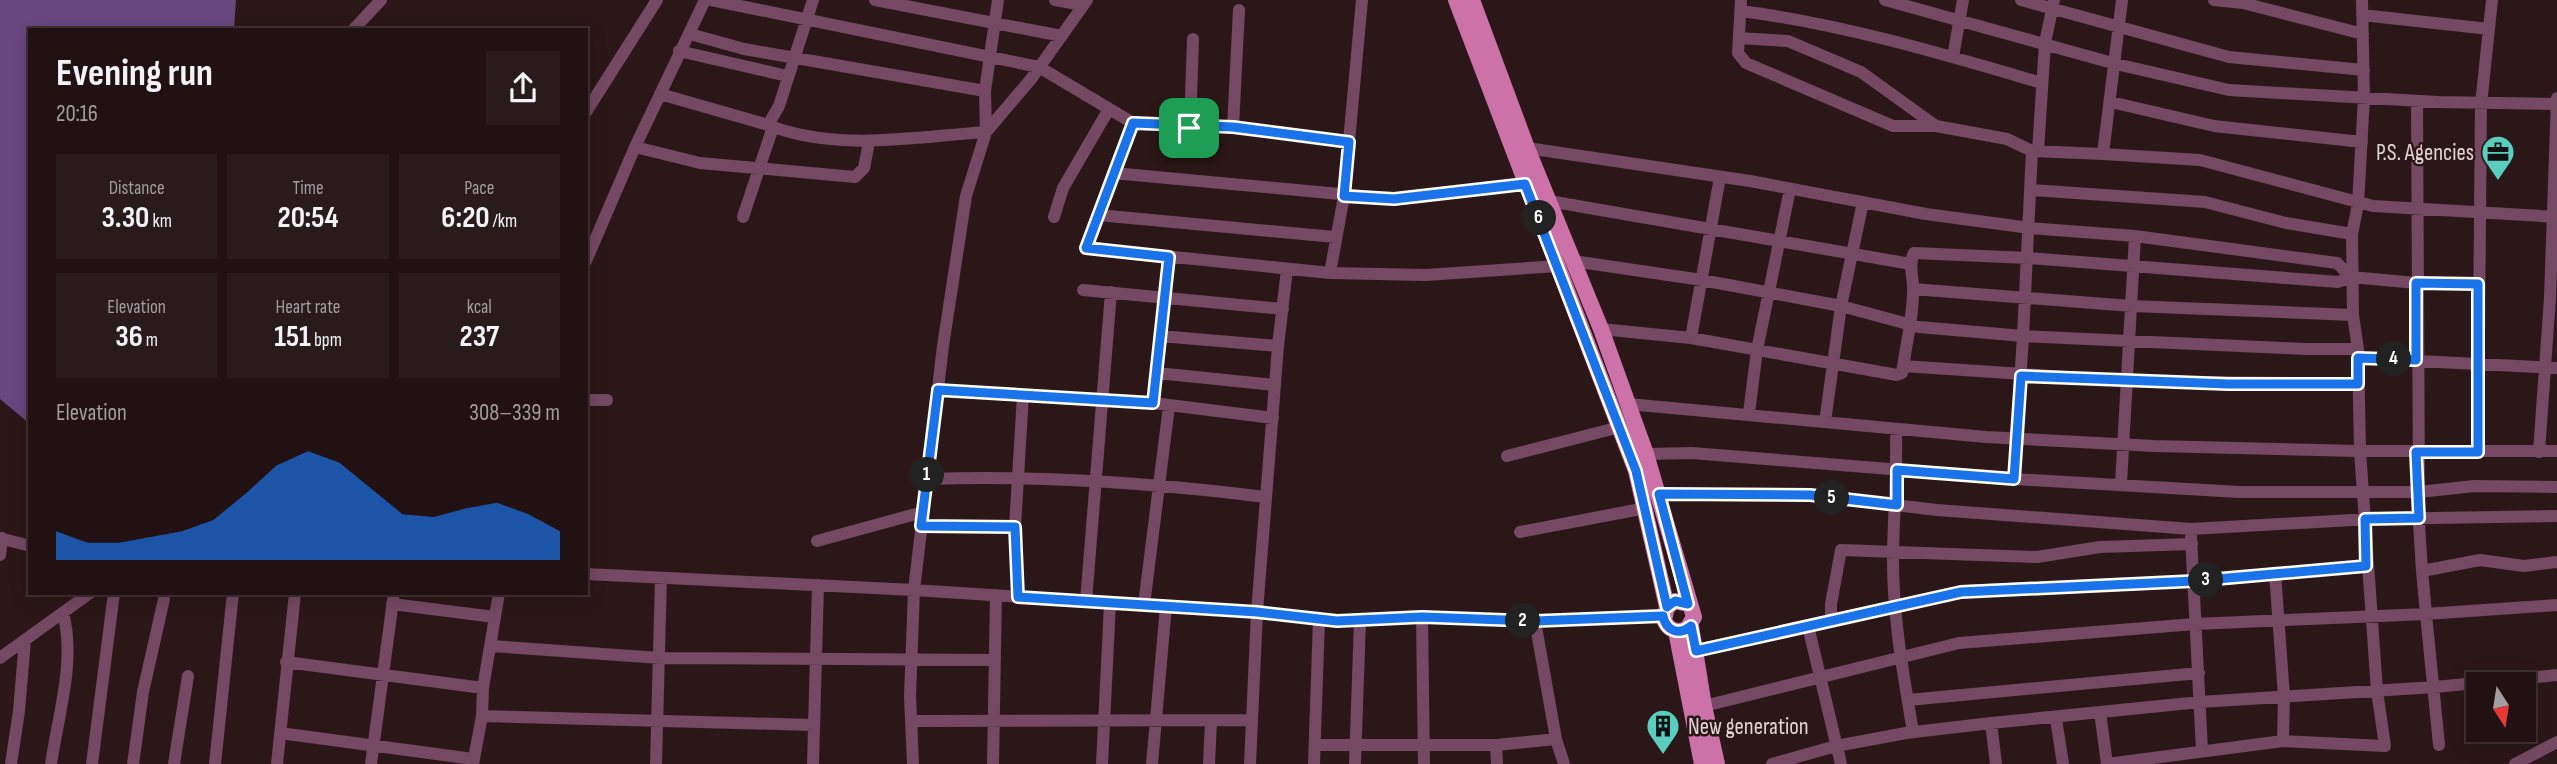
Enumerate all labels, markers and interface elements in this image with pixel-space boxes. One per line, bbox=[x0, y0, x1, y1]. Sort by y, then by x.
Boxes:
text: Evening run bbox=[56, 51, 213, 96]
button: share bbox=[486, 51, 560, 125]
pin bbox=[1159, 98, 1219, 158]
text: 20:16 bbox=[56, 100, 98, 128]
icon: arrive bbox=[1170, 109, 1208, 147]
office icon: P.S. Agencies bbox=[2479, 133, 2517, 182]
place label: P.S. Agencies bbox=[2376, 139, 2474, 167]
text: Distance bbox=[109, 177, 165, 200]
text: Time bbox=[292, 177, 324, 200]
text: Pace bbox=[464, 177, 494, 200]
text: 3.30 bbox=[101, 200, 149, 236]
text: 20:54 bbox=[278, 200, 338, 236]
text: 6:20 bbox=[441, 200, 490, 236]
pin: 6 bbox=[1522, 200, 1556, 235]
text: 6 bbox=[1534, 206, 1543, 229]
text: km bbox=[149, 210, 172, 233]
text: /km bbox=[490, 210, 517, 233]
text: Elevation bbox=[107, 296, 166, 319]
text: Heart rate bbox=[276, 296, 340, 319]
text: kcal bbox=[467, 296, 492, 319]
text: 36 bbox=[115, 319, 143, 355]
text: 151 bbox=[274, 319, 311, 355]
text: 237 bbox=[459, 319, 499, 355]
text: m bbox=[143, 329, 158, 352]
text: bpm bbox=[311, 329, 342, 352]
pin: 4 bbox=[2376, 342, 2412, 376]
text: 4 bbox=[2389, 347, 2398, 370]
text: Elevation bbox=[56, 399, 127, 427]
text: 308–339 m bbox=[469, 399, 560, 427]
pin: 1 bbox=[909, 458, 944, 492]
text: 1 bbox=[923, 463, 930, 486]
pin: 5 bbox=[1814, 480, 1850, 516]
text: 5 bbox=[1827, 486, 1836, 509]
pin: 3 bbox=[2188, 562, 2224, 598]
text: 3 bbox=[2201, 568, 2210, 591]
pin: 2 bbox=[1506, 604, 1540, 638]
text: 2 bbox=[1518, 609, 1527, 632]
north arrow bbox=[2466, 672, 2536, 742]
map controls bbox=[2466, 672, 2536, 742]
building icon: New generation bbox=[1644, 707, 1682, 756]
place label: New generation bbox=[1688, 713, 1809, 741]

